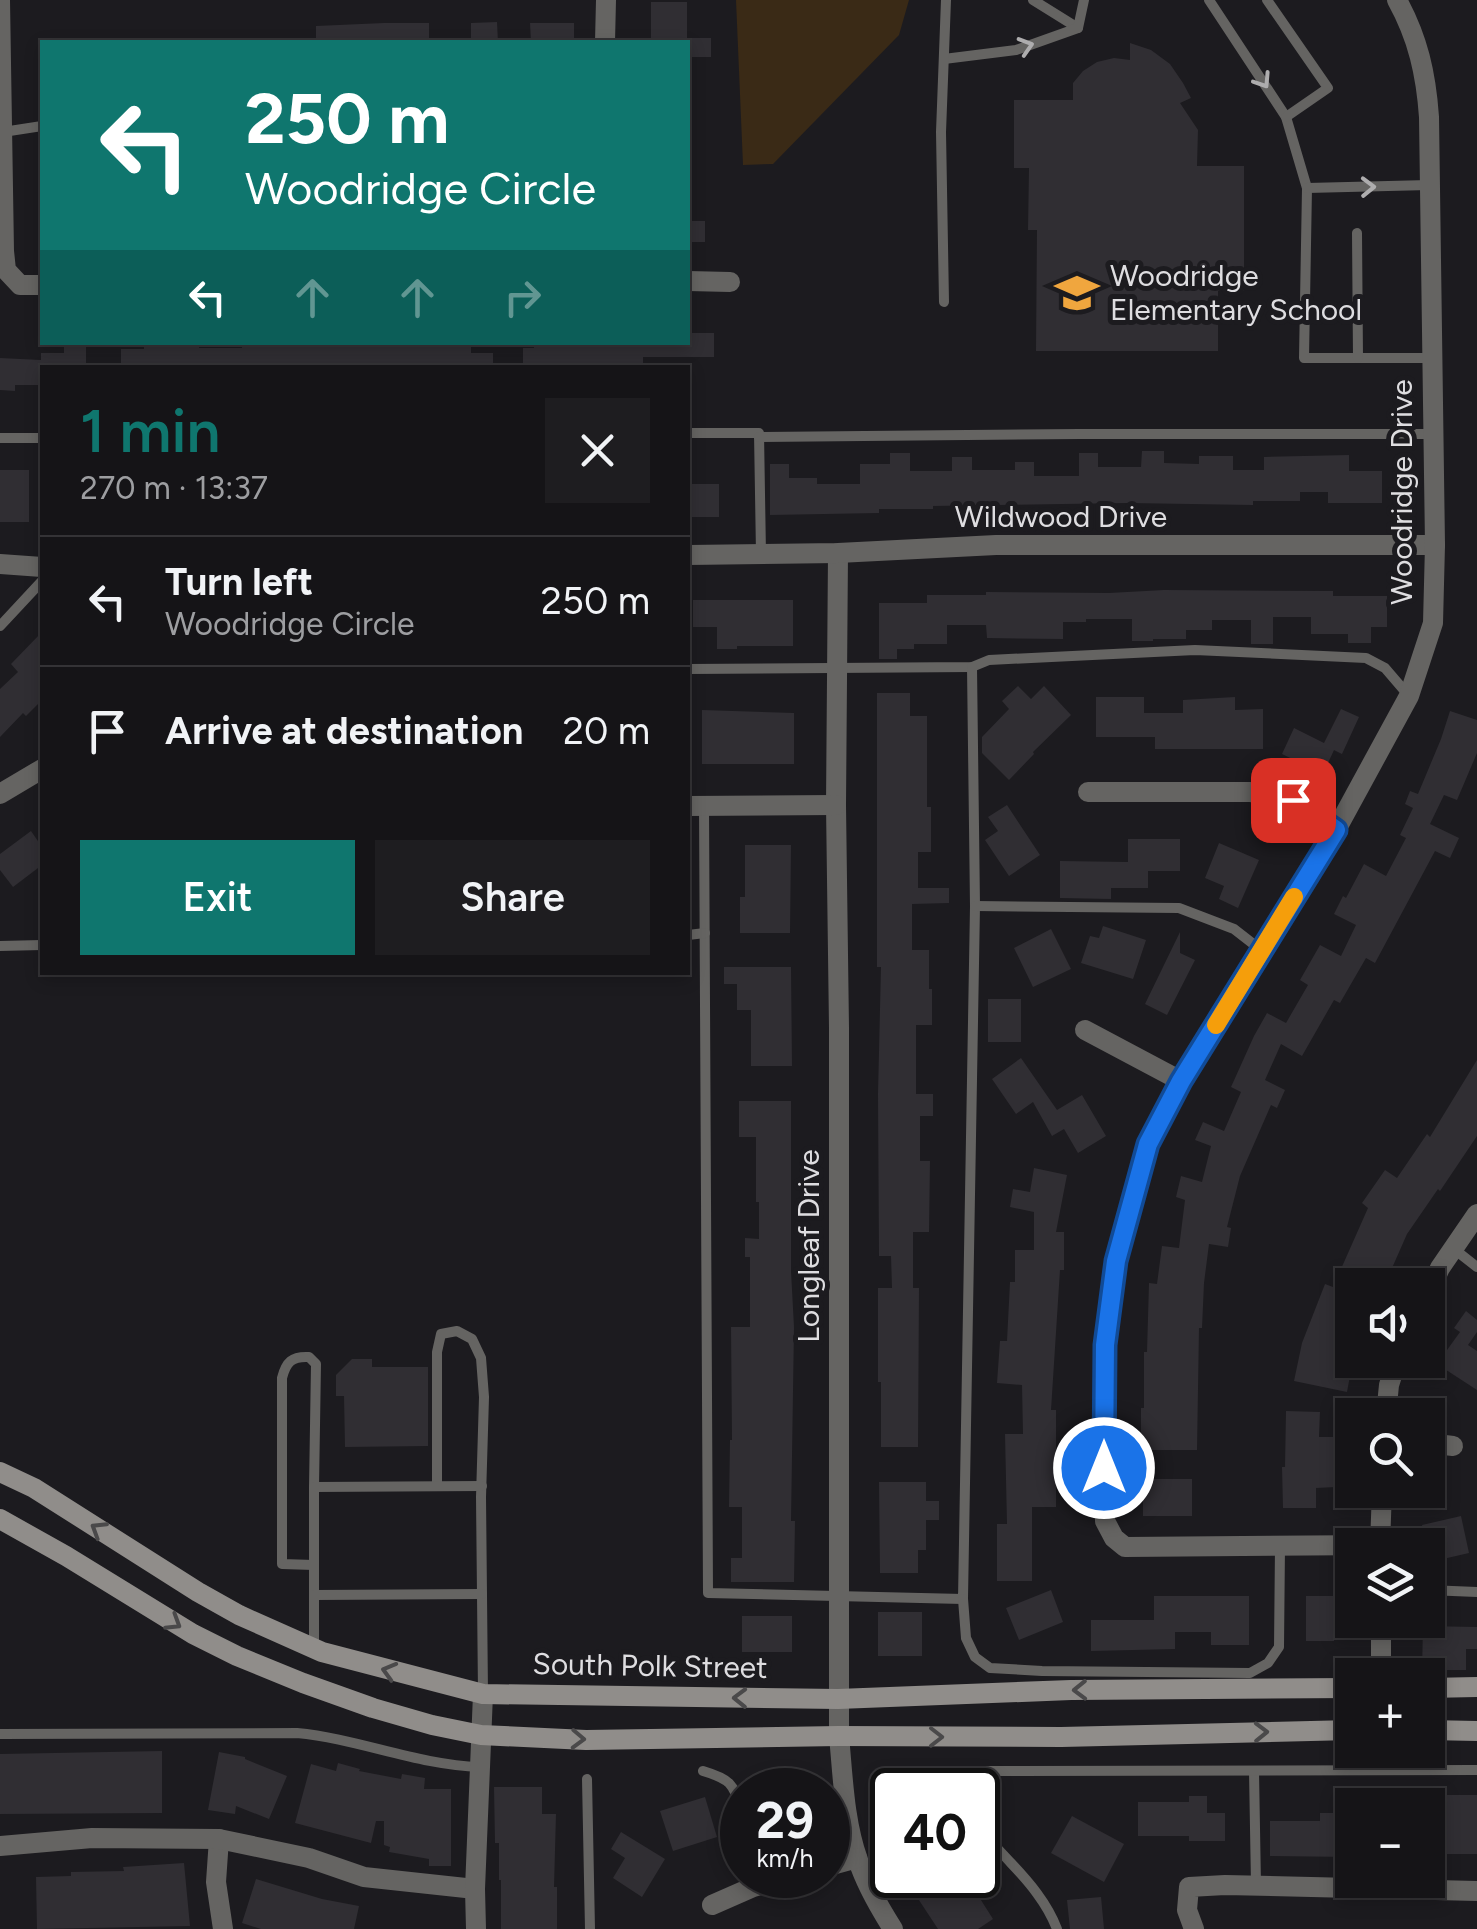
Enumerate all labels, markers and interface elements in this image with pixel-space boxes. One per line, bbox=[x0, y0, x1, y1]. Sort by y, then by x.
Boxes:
one-way arrow bbox=[1017, 37, 1034, 58]
one-way arrow bbox=[1250, 71, 1269, 89]
text: 250 m bbox=[245, 76, 449, 161]
icon: left bbox=[80, 80, 210, 210]
text: Woodridge Circle bbox=[245, 161, 596, 215]
one-way arrow bbox=[1361, 176, 1377, 197]
place label: Woodridge Elementary School bbox=[1110, 257, 1362, 328]
school or university icon: Woodridge Elementary School bbox=[1053, 269, 1101, 317]
icon: left bbox=[180, 270, 235, 325]
icon: ahead bbox=[285, 270, 340, 325]
icon: ahead bbox=[390, 270, 445, 325]
icon: right bbox=[495, 270, 550, 325]
street label: Woodridge Drive bbox=[1383, 379, 1420, 605]
text: 1 min bbox=[80, 395, 220, 467]
button: close bbox=[545, 398, 650, 503]
text: 270 m · 13:37 bbox=[80, 469, 268, 507]
street label: Wildwood Drive bbox=[955, 498, 1167, 535]
text: Turn left bbox=[165, 559, 313, 605]
icon: left bbox=[80, 574, 135, 629]
text: 250 m bbox=[541, 578, 650, 624]
text: Woodridge Circle bbox=[165, 605, 415, 643]
icon: arrive bbox=[80, 704, 135, 759]
text: Arrive at destination bbox=[165, 708, 523, 754]
text: 20 m bbox=[563, 708, 650, 754]
pin bbox=[1251, 758, 1336, 843]
icon: arrive bbox=[1266, 773, 1321, 828]
button: Exit bbox=[80, 840, 355, 955]
button: Share bbox=[375, 840, 650, 955]
street label: Longleaf Drive bbox=[790, 1149, 827, 1343]
map controls bbox=[1335, 1268, 1445, 1898]
button: sound bbox=[1335, 1268, 1445, 1378]
button: search bbox=[1335, 1398, 1445, 1508]
position arrow bbox=[1052, 1416, 1156, 1520]
one-way arrow bbox=[91, 1523, 109, 1542]
button: layers bbox=[1335, 1528, 1445, 1638]
one-way arrow bbox=[163, 1610, 181, 1629]
street label: South Polk Street bbox=[532, 1645, 768, 1686]
button: + bbox=[1335, 1658, 1445, 1768]
one-way arrow bbox=[381, 1661, 398, 1682]
one-way arrow bbox=[1072, 1679, 1088, 1700]
one-way arrow bbox=[732, 1687, 748, 1708]
one-way arrow bbox=[1254, 1722, 1270, 1743]
one-way arrow bbox=[930, 1726, 945, 1748]
one-way arrow bbox=[571, 1729, 587, 1750]
speed limit sign: 40 bbox=[870, 1768, 1000, 1898]
button: − bbox=[1335, 1788, 1445, 1898]
text: 29 bbox=[756, 1790, 814, 1851]
text: km/h bbox=[756, 1843, 814, 1873]

